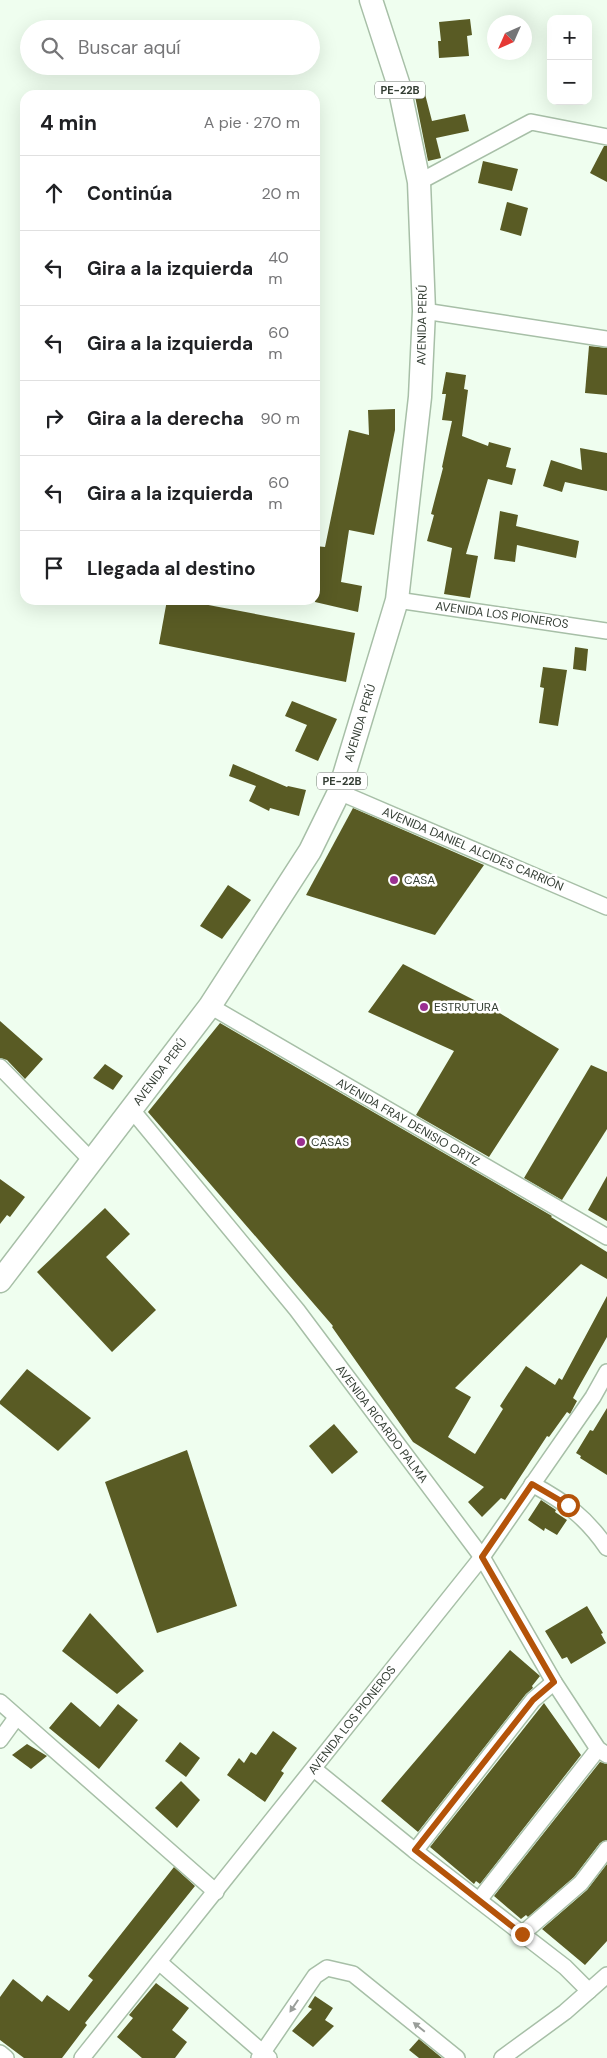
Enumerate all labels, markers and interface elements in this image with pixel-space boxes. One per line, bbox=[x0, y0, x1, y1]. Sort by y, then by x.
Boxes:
north arrow bbox=[487, 15, 532, 60]
map controls bbox=[547, 15, 592, 105]
button: + bbox=[547, 15, 592, 60]
search box bbox=[20, 20, 320, 75]
icon: search bbox=[38, 34, 66, 62]
text: Buscar aquí bbox=[78, 35, 181, 60]
button: − bbox=[547, 60, 592, 105]
road number: PE-22B bbox=[375, 82, 425, 98]
text: 4 min bbox=[40, 109, 97, 137]
text: A pie · 270 m bbox=[204, 112, 300, 133]
icon: ahead bbox=[40, 179, 68, 207]
text: Continúa bbox=[87, 181, 172, 206]
text: 20 m bbox=[261, 183, 300, 204]
text: 40 m bbox=[268, 247, 289, 289]
icon: left bbox=[40, 254, 68, 282]
text: Gira a la izquierda bbox=[87, 256, 253, 281]
street label: AVENIDA PERÚ bbox=[413, 285, 431, 365]
text: 60 m bbox=[268, 322, 289, 364]
icon: left bbox=[40, 329, 68, 357]
text: Gira a la izquierda bbox=[87, 331, 253, 356]
icon: right bbox=[40, 404, 68, 432]
text: Gira a la derecha bbox=[87, 406, 244, 431]
text: 90 m bbox=[260, 408, 300, 429]
text: 60 m bbox=[268, 472, 289, 514]
icon: left bbox=[40, 479, 68, 507]
text: Gira a la izquierda bbox=[87, 481, 253, 506]
icon: arrive bbox=[40, 554, 68, 582]
text: Llegada al destino bbox=[87, 556, 256, 581]
street label: AVENIDA LOS PIONEROS bbox=[435, 598, 570, 632]
street label: AVENIDA PERÚ bbox=[341, 682, 379, 764]
road number: PE-22B bbox=[317, 772, 367, 789]
street label: AVENIDA DANIEL ALCIDES CARRIÓN bbox=[380, 803, 566, 895]
place label: CASA bbox=[404, 872, 435, 888]
marker: CASA bbox=[388, 874, 400, 886]
place label: ESTRUTURA bbox=[434, 999, 499, 1015]
marker: ESTRUTURA bbox=[418, 1001, 430, 1013]
street label: AVENIDA PERÚ bbox=[129, 1035, 191, 1109]
street label: AVENIDA FRAY DENISIO ORTIZ bbox=[333, 1074, 483, 1170]
place label: CASAS bbox=[311, 1134, 349, 1150]
marker: CASAS bbox=[295, 1136, 307, 1148]
street label: AVENIDA RICARDO PALMA bbox=[332, 1362, 432, 1486]
route start bbox=[557, 1494, 580, 1517]
street label: AVENIDA LOS PIONEROS bbox=[304, 1662, 400, 1778]
route end bbox=[511, 1923, 534, 1946]
one-way arrow bbox=[289, 2000, 299, 2013]
one-way arrow bbox=[413, 2022, 426, 2033]

